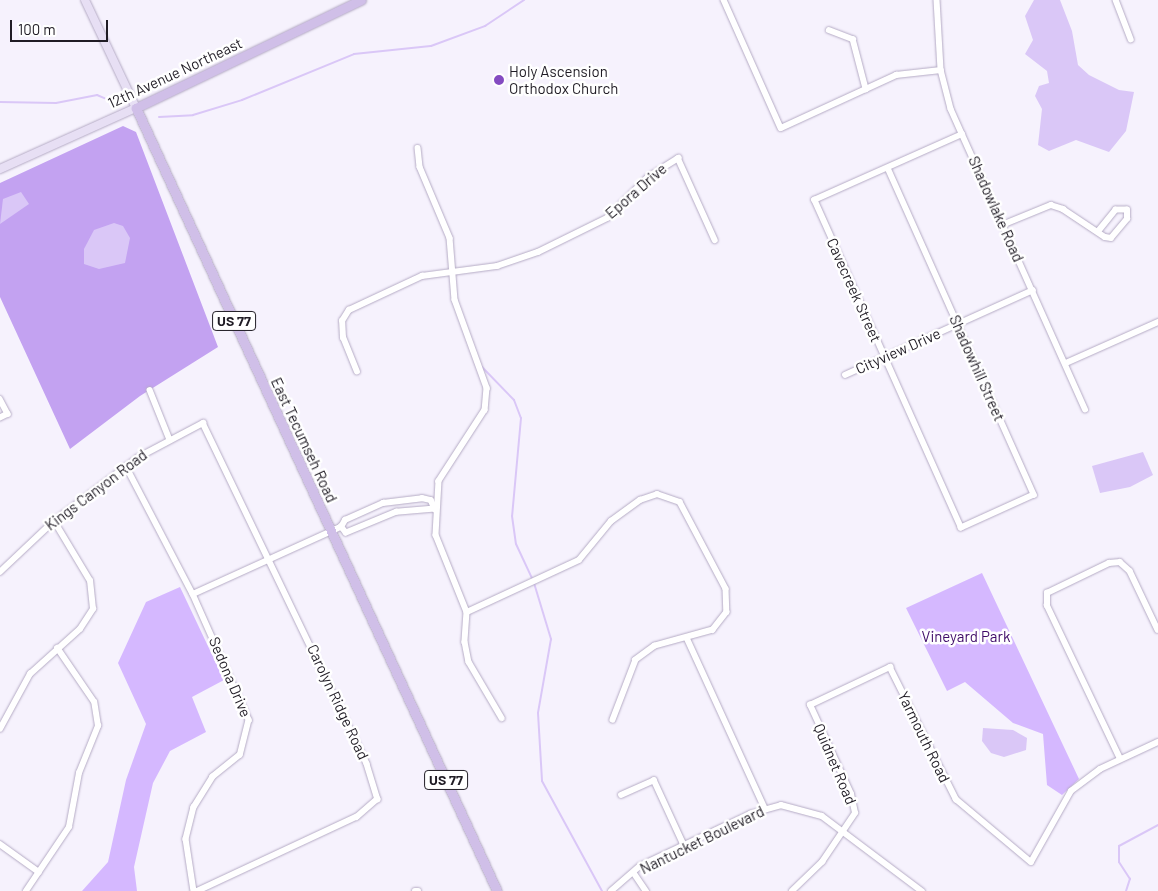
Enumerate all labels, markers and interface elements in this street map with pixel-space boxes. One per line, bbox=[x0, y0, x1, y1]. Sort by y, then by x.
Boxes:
scale bar bbox=[12, 10, 110, 42]
text: 100 m bbox=[18, 20, 56, 38]
street label: 12th Avenue Northeast bbox=[105, 34, 245, 112]
place label: Holy Ascension Orthodox Church bbox=[509, 62, 618, 97]
marker: Holy Ascension Orthodox Church bbox=[493, 74, 505, 86]
street label: Shadowlake Road bbox=[965, 153, 1027, 265]
street label: Epora Drive bbox=[602, 160, 670, 222]
street label: Cavecreek Street bbox=[823, 235, 885, 345]
road number: US 77 bbox=[212, 310, 256, 332]
street label: Shadowhill Street bbox=[946, 312, 1008, 424]
street label: Cityview Drive bbox=[853, 324, 943, 378]
street label: East Tecumseh Road bbox=[267, 375, 341, 505]
street label: Kings Canyon Road bbox=[42, 446, 150, 534]
park label: Vineyard Park bbox=[922, 628, 1010, 646]
street label: Sedona Drive bbox=[205, 634, 255, 720]
street label: Carolyn Ridge Road bbox=[303, 642, 373, 762]
street label: Yarmouth Road bbox=[894, 688, 954, 786]
street label: Quidnet Road bbox=[810, 721, 860, 807]
road number: US 77 bbox=[424, 768, 468, 792]
street label: Nantucket Boulevard bbox=[637, 802, 767, 878]

